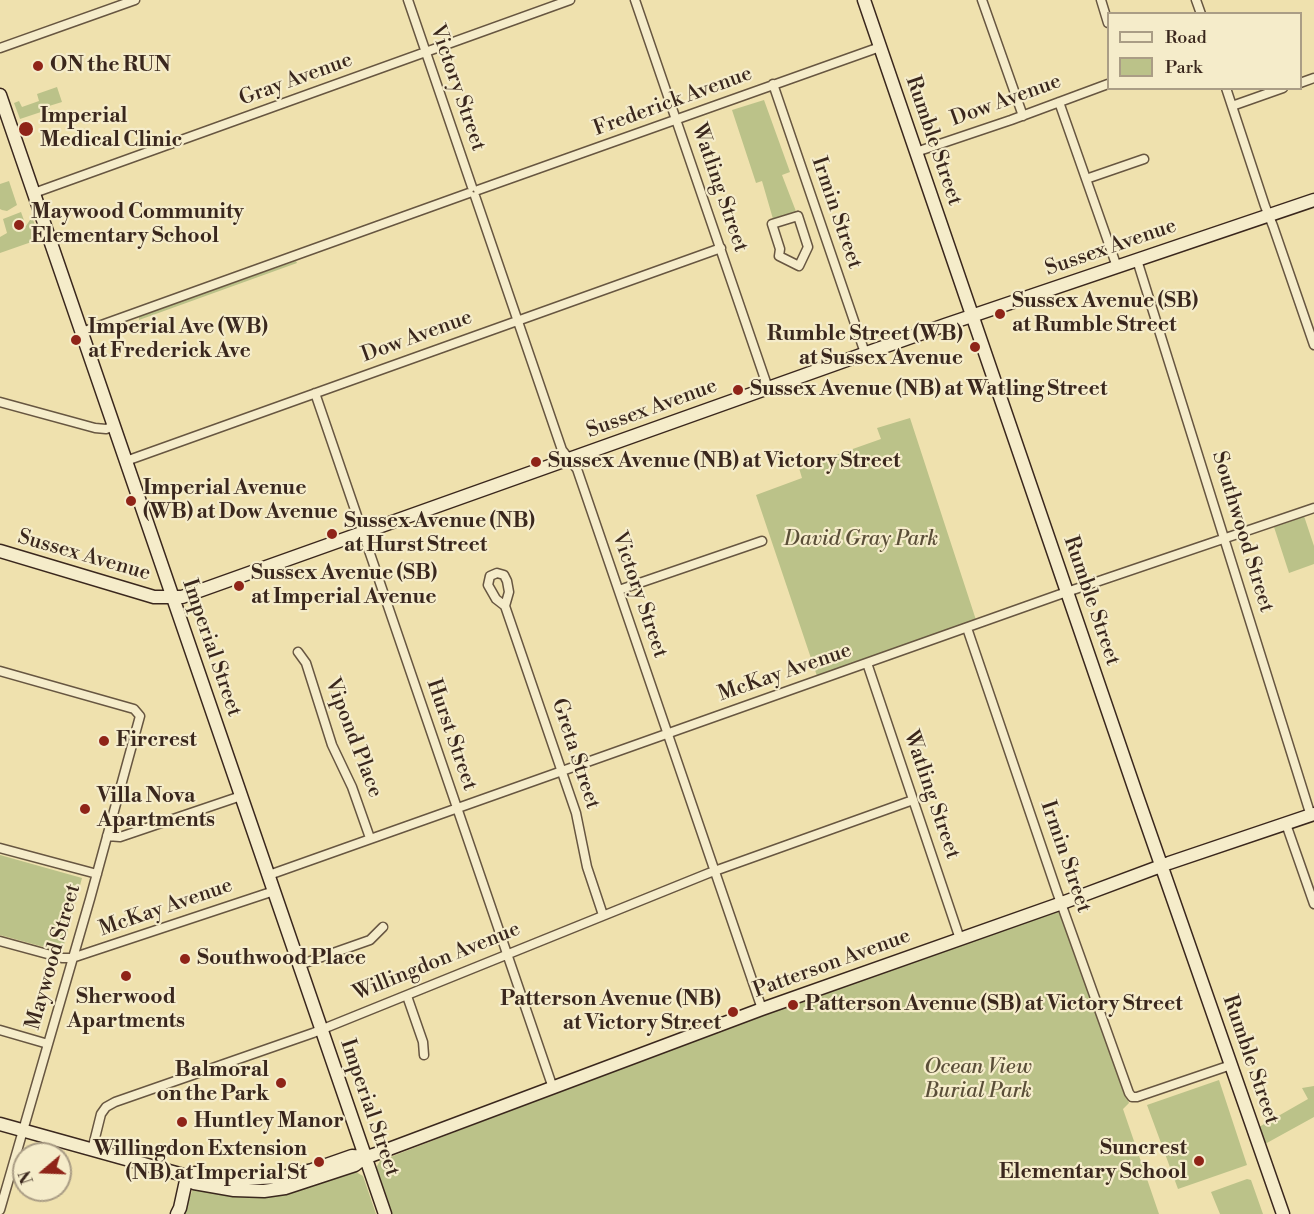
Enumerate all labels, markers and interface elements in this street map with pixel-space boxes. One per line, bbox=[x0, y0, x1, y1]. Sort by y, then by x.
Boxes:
legend bbox=[1107, 12, 1302, 90]
street label: Victory Street bbox=[424, 22, 490, 154]
text: Road bbox=[1165, 26, 1207, 49]
street label: Gray Avenue bbox=[236, 48, 356, 112]
place label: ON the RUN bbox=[50, 53, 171, 79]
text: Park bbox=[1165, 56, 1202, 79]
marker: ON the RUN bbox=[31, 59, 45, 73]
street label: Frederick Avenue bbox=[590, 62, 756, 142]
street label: Dow Avenue bbox=[947, 69, 1065, 133]
street label: Rumble Street bbox=[899, 73, 967, 209]
place label: Imperial Medical Clinic bbox=[40, 104, 182, 154]
marker: Imperial Medical Clinic bbox=[17, 120, 35, 138]
street label: Watling Street bbox=[685, 121, 753, 255]
street label: Irmin Street bbox=[805, 154, 867, 272]
place label: Maywood Community Elementary School bbox=[31, 200, 244, 250]
street label: Sussex Avenue bbox=[1042, 214, 1180, 282]
marker: Maywood Community Elementary School bbox=[12, 218, 26, 232]
place label: Sussex Avenue (SB) at Rumble Street bbox=[1012, 289, 1198, 339]
street label: Dow Avenue bbox=[358, 305, 476, 369]
marker: Sussex Avenue (SB) at Rumble Street bbox=[993, 307, 1007, 321]
place label: Imperial Ave (WB) at Frederick Ave bbox=[88, 315, 268, 365]
place label: Rumble Street (WB) at Sussex Avenue bbox=[767, 322, 963, 372]
marker: Imperial Ave (WB) at Frederick Ave bbox=[69, 333, 83, 347]
marker: Rumble Street (WB) at Sussex Avenue bbox=[968, 340, 982, 354]
street label: Sussex Avenue bbox=[583, 374, 721, 444]
place label: Sussex Avenue (NB) at Watling Street bbox=[750, 377, 1107, 403]
marker: Sussex Avenue (NB) at Watling Street bbox=[731, 383, 745, 397]
street label: Southwood Street bbox=[1206, 448, 1278, 616]
place label: Sussex Avenue (NB) at Victory Street bbox=[548, 449, 901, 475]
marker: Sussex Avenue (NB) at Victory Street bbox=[529, 455, 543, 469]
place label: Imperial Avenue (WB) at Dow Avenue bbox=[143, 476, 338, 526]
marker: Imperial Avenue (WB) at Dow Avenue bbox=[124, 494, 138, 508]
place label: Sussex Avenue (NB) at Hurst Street bbox=[344, 509, 535, 559]
street label: Sussex Avenue bbox=[15, 525, 153, 587]
marker: Sussex Avenue (NB) at Hurst Street bbox=[325, 527, 339, 541]
park label: David Gray Park bbox=[784, 527, 938, 553]
street label: Victory Street bbox=[606, 529, 672, 661]
street label: Rumble Street bbox=[1057, 533, 1125, 669]
place label: Sussex Avenue (SB) at Imperial Avenue bbox=[251, 561, 437, 611]
street label: Imperial Street bbox=[176, 576, 246, 720]
marker: Sussex Avenue (SB) at Imperial Avenue bbox=[232, 579, 246, 593]
street label: McKay Avenue bbox=[715, 638, 855, 708]
street label: Vipond Place bbox=[319, 675, 387, 801]
street label: Hurst Street bbox=[420, 676, 482, 794]
street label: Greta Street bbox=[545, 696, 605, 812]
place label: Fircrest bbox=[116, 728, 197, 754]
street label: Watling Street bbox=[897, 728, 965, 862]
marker: Fircrest bbox=[97, 734, 111, 748]
place label: Villa Nova Apartments bbox=[97, 784, 215, 834]
street label: Irmin Street bbox=[1034, 798, 1096, 916]
marker: Villa Nova Apartments bbox=[78, 802, 92, 816]
street label: McKay Avenue bbox=[96, 873, 236, 943]
street label: Maywood Street bbox=[21, 881, 87, 1033]
street label: Willingdon Avenue bbox=[350, 917, 524, 1007]
street label: Patterson Avenue bbox=[750, 924, 914, 1004]
place label: Southwood Place bbox=[197, 946, 366, 972]
marker: Southwood Place bbox=[178, 952, 192, 966]
marker: Sherwood Apartments bbox=[119, 969, 133, 983]
place label: Sherwood Apartments bbox=[67, 985, 185, 1035]
place label: Patterson Avenue (NB) at Victory Street bbox=[500, 987, 721, 1037]
place label: Patterson Avenue (SB) at Victory Street bbox=[805, 992, 1183, 1018]
street label: Rumble Street bbox=[1216, 992, 1284, 1128]
marker: Patterson Avenue (SB) at Victory Street bbox=[786, 998, 800, 1012]
marker: Patterson Avenue (NB) at Victory Street bbox=[726, 1005, 740, 1019]
street label: Imperial Street bbox=[334, 1036, 404, 1180]
park label: Ocean View Burial Park bbox=[924, 1055, 1032, 1105]
place label: Balmoral on the Park bbox=[156, 1058, 269, 1108]
marker: Balmoral on the Park bbox=[274, 1076, 288, 1090]
place label: Huntley Manor bbox=[194, 1109, 344, 1135]
marker: Huntley Manor bbox=[175, 1115, 189, 1129]
place label: Suncrest Elementary School bbox=[999, 1136, 1187, 1186]
place label: Willingdon Extension (NB) at Imperial St bbox=[93, 1137, 307, 1187]
north arrow bbox=[12, 1142, 72, 1202]
marker: Suncrest Elementary School bbox=[1192, 1154, 1206, 1168]
marker: Willingdon Extension (NB) at Imperial St bbox=[312, 1155, 326, 1169]
text: N bbox=[15, 1168, 38, 1186]

